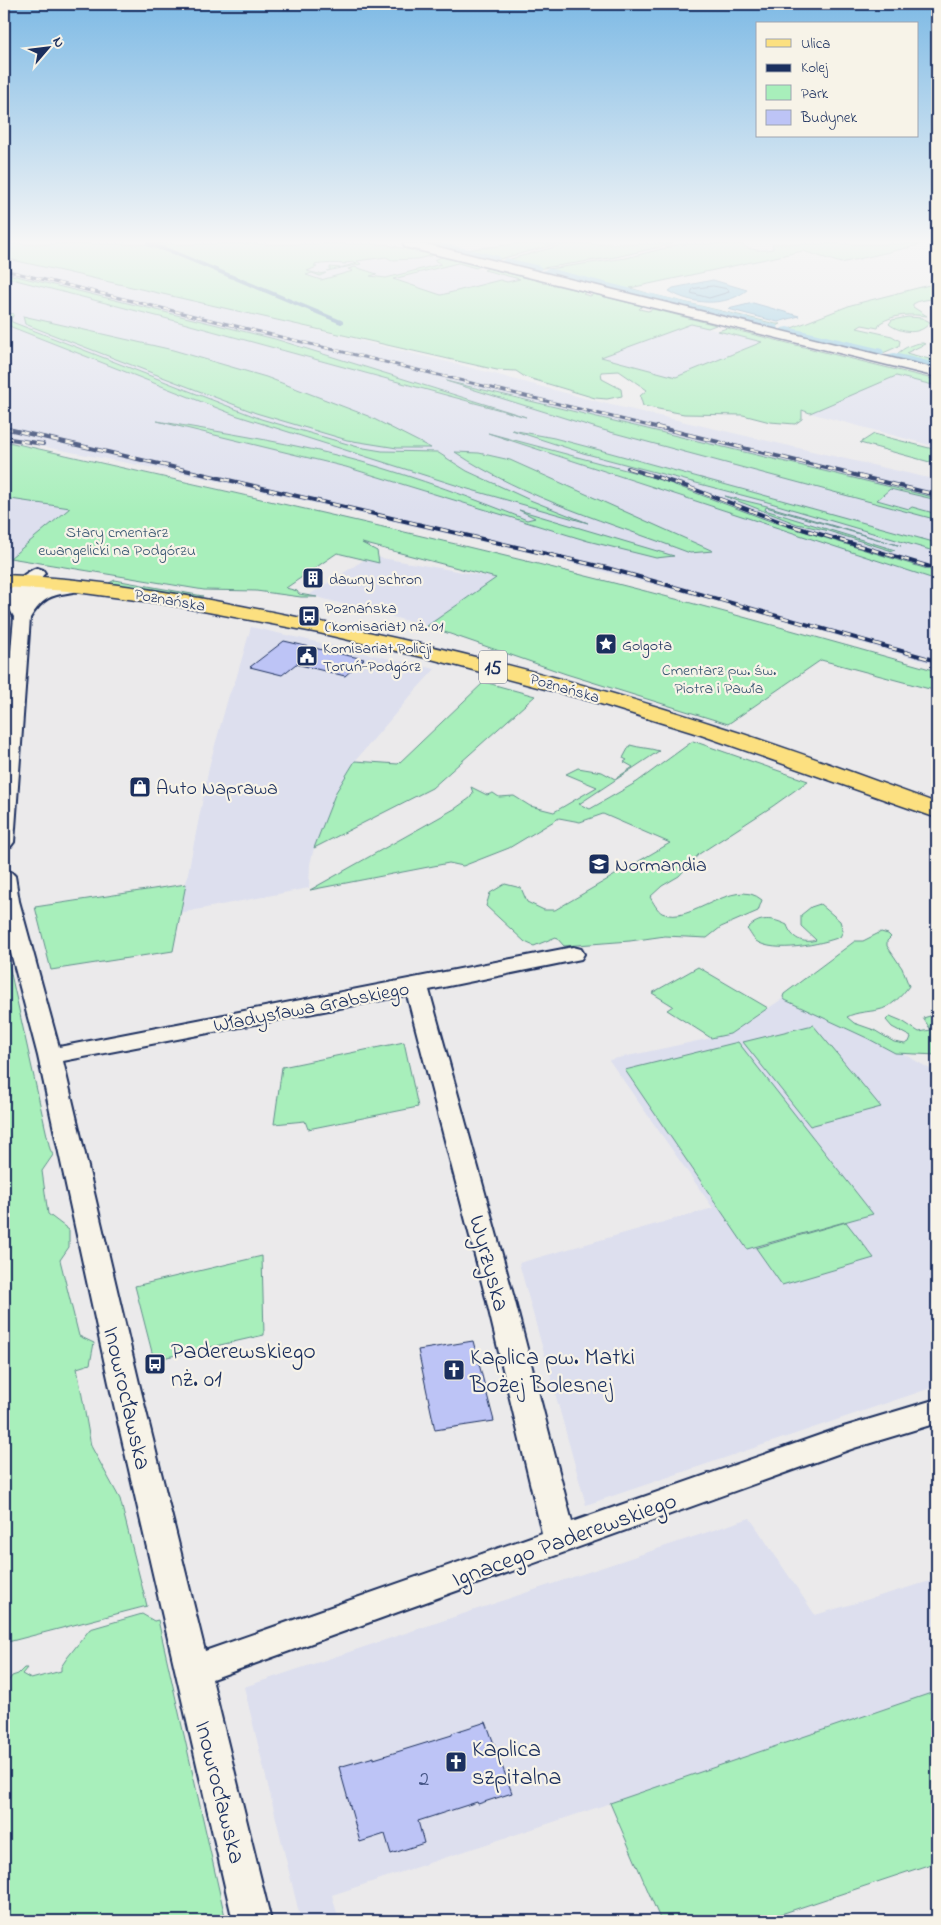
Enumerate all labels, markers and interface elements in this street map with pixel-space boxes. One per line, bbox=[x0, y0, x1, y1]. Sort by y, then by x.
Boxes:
north arrow bbox=[22, 22, 72, 72]
legend bbox=[756, 22, 918, 138]
text: N bbox=[47, 33, 70, 52]
text: Ulica bbox=[801, 33, 830, 55]
text: Kolej bbox=[801, 57, 829, 79]
text: Park bbox=[801, 83, 829, 105]
text: Budynek bbox=[800, 107, 858, 130]
park label: Stary cmentarz ewangelicki na Podgórzu bbox=[38, 521, 196, 563]
building icon: dawny schron bbox=[301, 566, 325, 590]
place label: dawny schron bbox=[329, 568, 422, 592]
street label: Poznańska bbox=[132, 583, 207, 619]
place label: Poznańska (komisariat) nż. 01 bbox=[325, 597, 444, 639]
bus stop icon: Poznańska (komisariat) nż. 01 bbox=[297, 604, 321, 628]
place icon: Golgota bbox=[594, 632, 618, 656]
place label: Golgota bbox=[622, 634, 672, 658]
place label: Komisariat Policji Toruń-Podgórz bbox=[323, 637, 432, 679]
public building icon: Komisariat Policji Toruń-Podgórz bbox=[295, 644, 319, 668]
road number: 15 bbox=[479, 650, 507, 684]
park label: Cmentarz pw. św. Piotra i Pawła bbox=[662, 659, 776, 701]
street label: Poznańska bbox=[527, 668, 602, 710]
shop icon: Auto Naprawa bbox=[128, 775, 152, 799]
place label: Auto Naprawa bbox=[156, 775, 278, 804]
school or university icon: Normandia bbox=[587, 852, 611, 876]
place label: Normandia bbox=[615, 852, 707, 881]
street label: Władysława Grabskiego bbox=[211, 975, 412, 1043]
street label: Wyrzyska bbox=[457, 1212, 517, 1316]
street label: Inowrocławska bbox=[92, 1323, 159, 1474]
place label: Paderewskiego nż. 01 bbox=[171, 1335, 316, 1398]
place label: Kaplica pw. Matki Bożej Bolesnej bbox=[469, 1341, 635, 1404]
bus stop icon: Paderewskiego nż. 01 bbox=[143, 1352, 167, 1376]
church icon: Kaplica pw. Matki Bożej Bolesnej bbox=[442, 1358, 466, 1382]
street label: Ignacego Paderewskiego bbox=[448, 1484, 682, 1598]
street label: Inowrocławska bbox=[184, 1717, 253, 1868]
place label: Kaplica szpitalna bbox=[472, 1733, 562, 1796]
church icon: Kaplica szpitalna bbox=[444, 1750, 468, 1774]
house number: 2 bbox=[419, 1765, 429, 1795]

